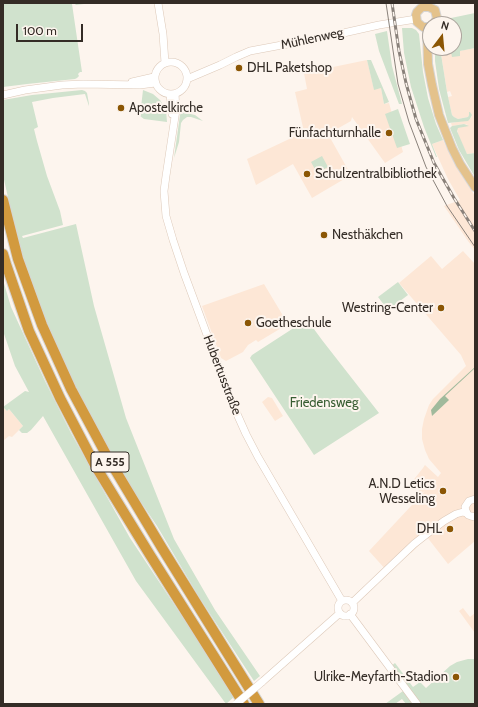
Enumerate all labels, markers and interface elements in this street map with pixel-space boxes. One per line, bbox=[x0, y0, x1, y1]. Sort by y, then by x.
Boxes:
scale bar bbox=[18, 16, 85, 42]
north arrow bbox=[422, 16, 462, 56]
text: N bbox=[439, 18, 451, 33]
text: 100 m bbox=[23, 23, 57, 38]
street label: Mühlenweg bbox=[279, 25, 345, 53]
place label: DHL Paketshop bbox=[247, 60, 332, 76]
marker: DHL Paketshop bbox=[234, 63, 244, 73]
place label: Apostelkirche bbox=[129, 100, 203, 116]
marker: Apostelkirche bbox=[116, 103, 126, 113]
place label: Fünfachturnhalle bbox=[289, 125, 381, 141]
marker: Fünfachturnhalle bbox=[384, 128, 394, 138]
place label: Schulzentralbibliothek bbox=[315, 166, 437, 182]
marker: Schulzentralbibliothek bbox=[302, 169, 312, 179]
place label: Nesthäkchen bbox=[332, 227, 403, 243]
marker: Nesthäkchen bbox=[319, 230, 329, 240]
place label: Westring-Center bbox=[342, 300, 433, 316]
marker: Westring-Center bbox=[436, 303, 446, 313]
place label: Goetheschule bbox=[256, 315, 331, 331]
marker: Goetheschule bbox=[243, 318, 253, 328]
street label: Hubertusstraße bbox=[200, 333, 244, 417]
park label: Friedensweg bbox=[290, 395, 358, 411]
road number: A 555 bbox=[91, 452, 129, 472]
place label: A.N.D Letics Wesseling bbox=[369, 476, 435, 507]
marker: A.N.D Letics Wesseling bbox=[438, 486, 448, 496]
place label: DHL bbox=[417, 521, 442, 537]
marker: DHL bbox=[445, 524, 455, 534]
place label: Ulrike-Meyfarth-Stadion bbox=[314, 669, 448, 685]
marker: Ulrike-Meyfarth-Stadion bbox=[451, 672, 461, 682]

